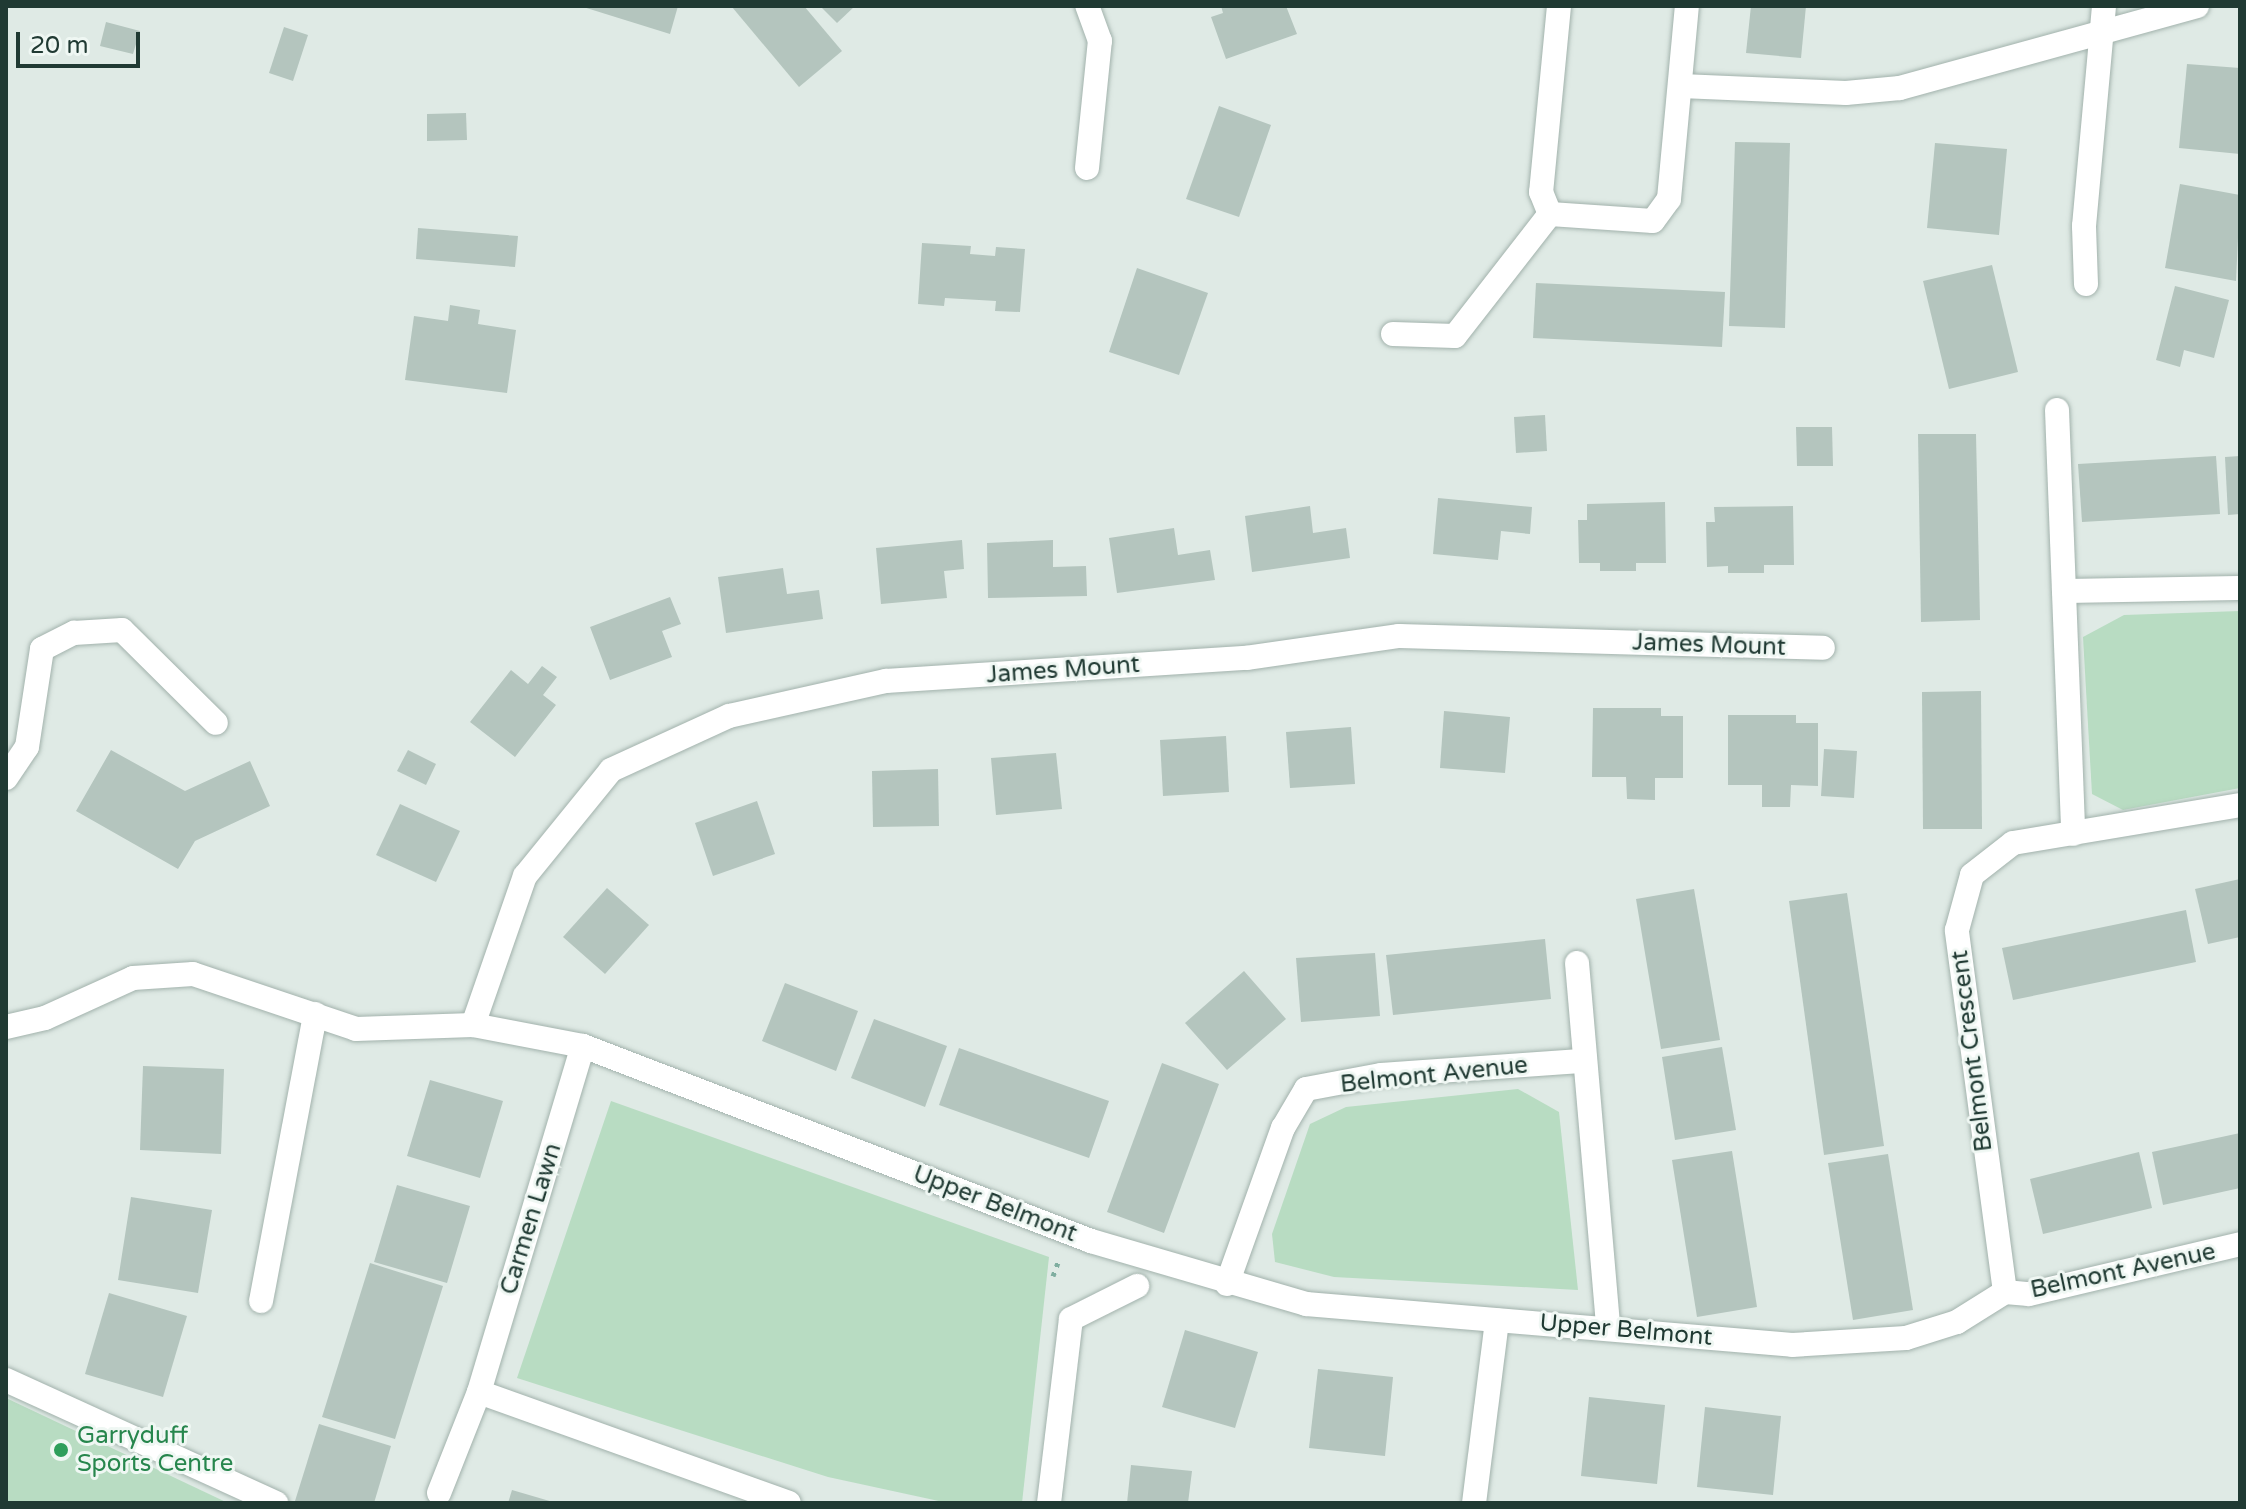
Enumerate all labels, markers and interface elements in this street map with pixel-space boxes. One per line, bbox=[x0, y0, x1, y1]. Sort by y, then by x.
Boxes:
scale bar bbox=[20, 16, 144, 66]
text: 20 m bbox=[30, 31, 88, 60]
street label: James Mount bbox=[1632, 628, 1786, 662]
street label: James Mount bbox=[985, 650, 1141, 690]
street label: Belmont Crescent bbox=[1945, 949, 1999, 1153]
street label: Belmont Avenue bbox=[1339, 1051, 1529, 1099]
street label: Carmen Lawn bbox=[494, 1140, 568, 1298]
street label: Upper Belmont bbox=[909, 1160, 1081, 1248]
street label: Belmont Avenue bbox=[2028, 1237, 2218, 1305]
street label: Upper Belmont bbox=[1538, 1308, 1714, 1352]
place label: Garryduff Sports Centre bbox=[77, 1422, 233, 1478]
marker: Garryduff Sports Centre bbox=[52, 1441, 70, 1459]

